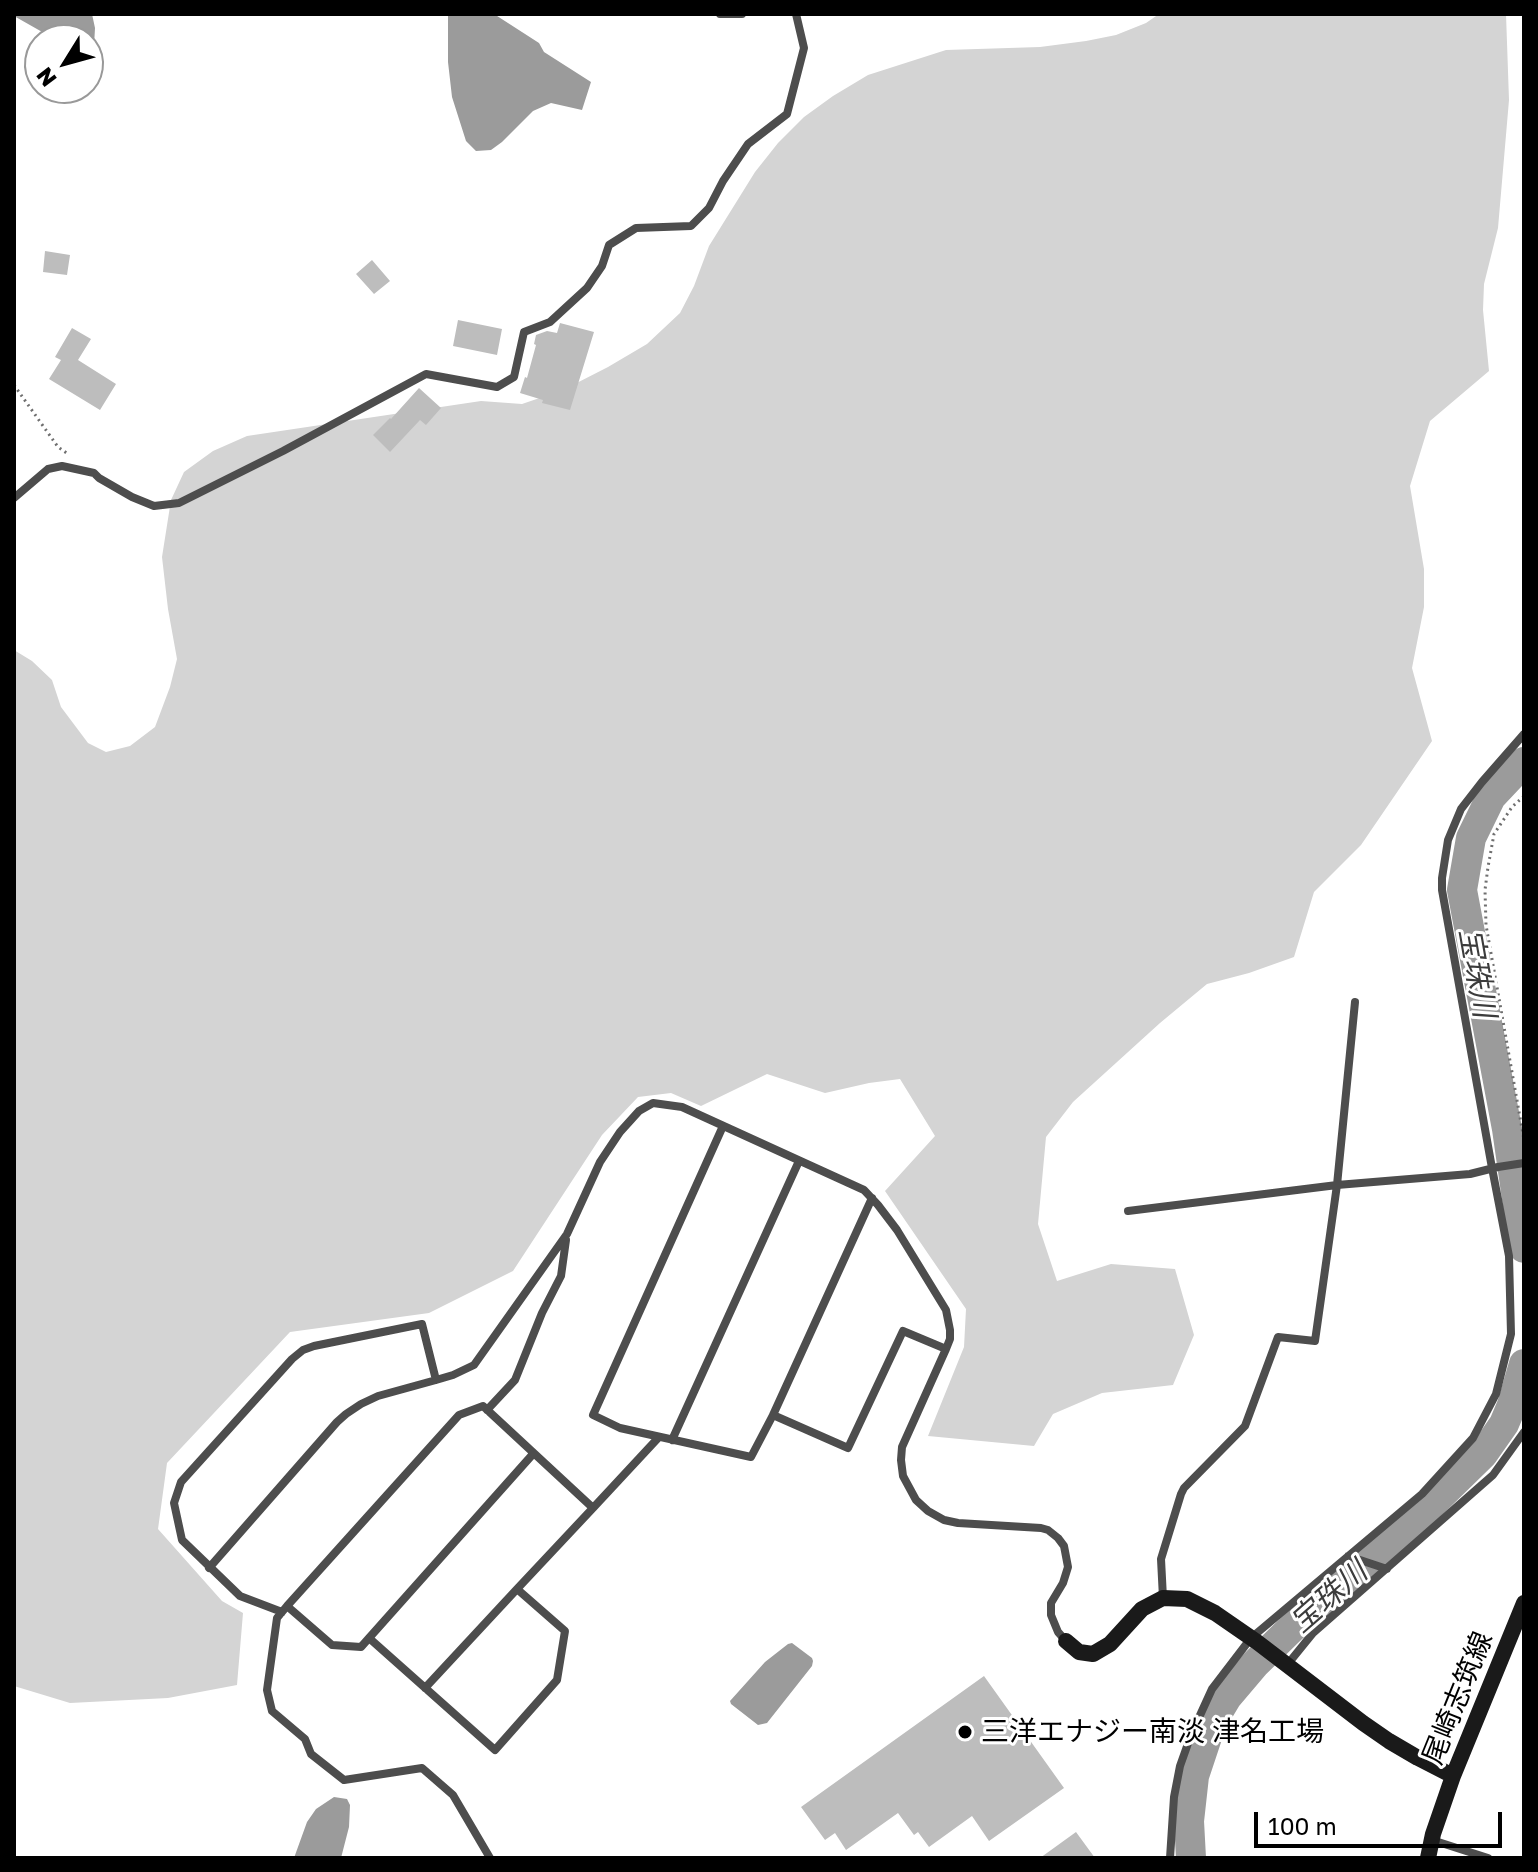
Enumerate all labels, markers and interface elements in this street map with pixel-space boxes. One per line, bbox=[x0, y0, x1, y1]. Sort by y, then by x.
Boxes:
north arrow bbox=[24, 24, 104, 104]
text: N bbox=[30, 63, 62, 92]
water label: 宝珠川 bbox=[1451, 926, 1503, 1020]
water label: 宝珠川 bbox=[1283, 1554, 1375, 1640]
street label: 尾崎志筑線 bbox=[1416, 1627, 1500, 1769]
place label: 三洋エナジー南淡 津名工場 bbox=[981, 1715, 1324, 1749]
marker: 三洋エナジー南淡 津名工場 bbox=[956, 1723, 974, 1741]
scale bar bbox=[1258, 1796, 1506, 1846]
text: 100 m bbox=[1268, 1811, 1337, 1840]

